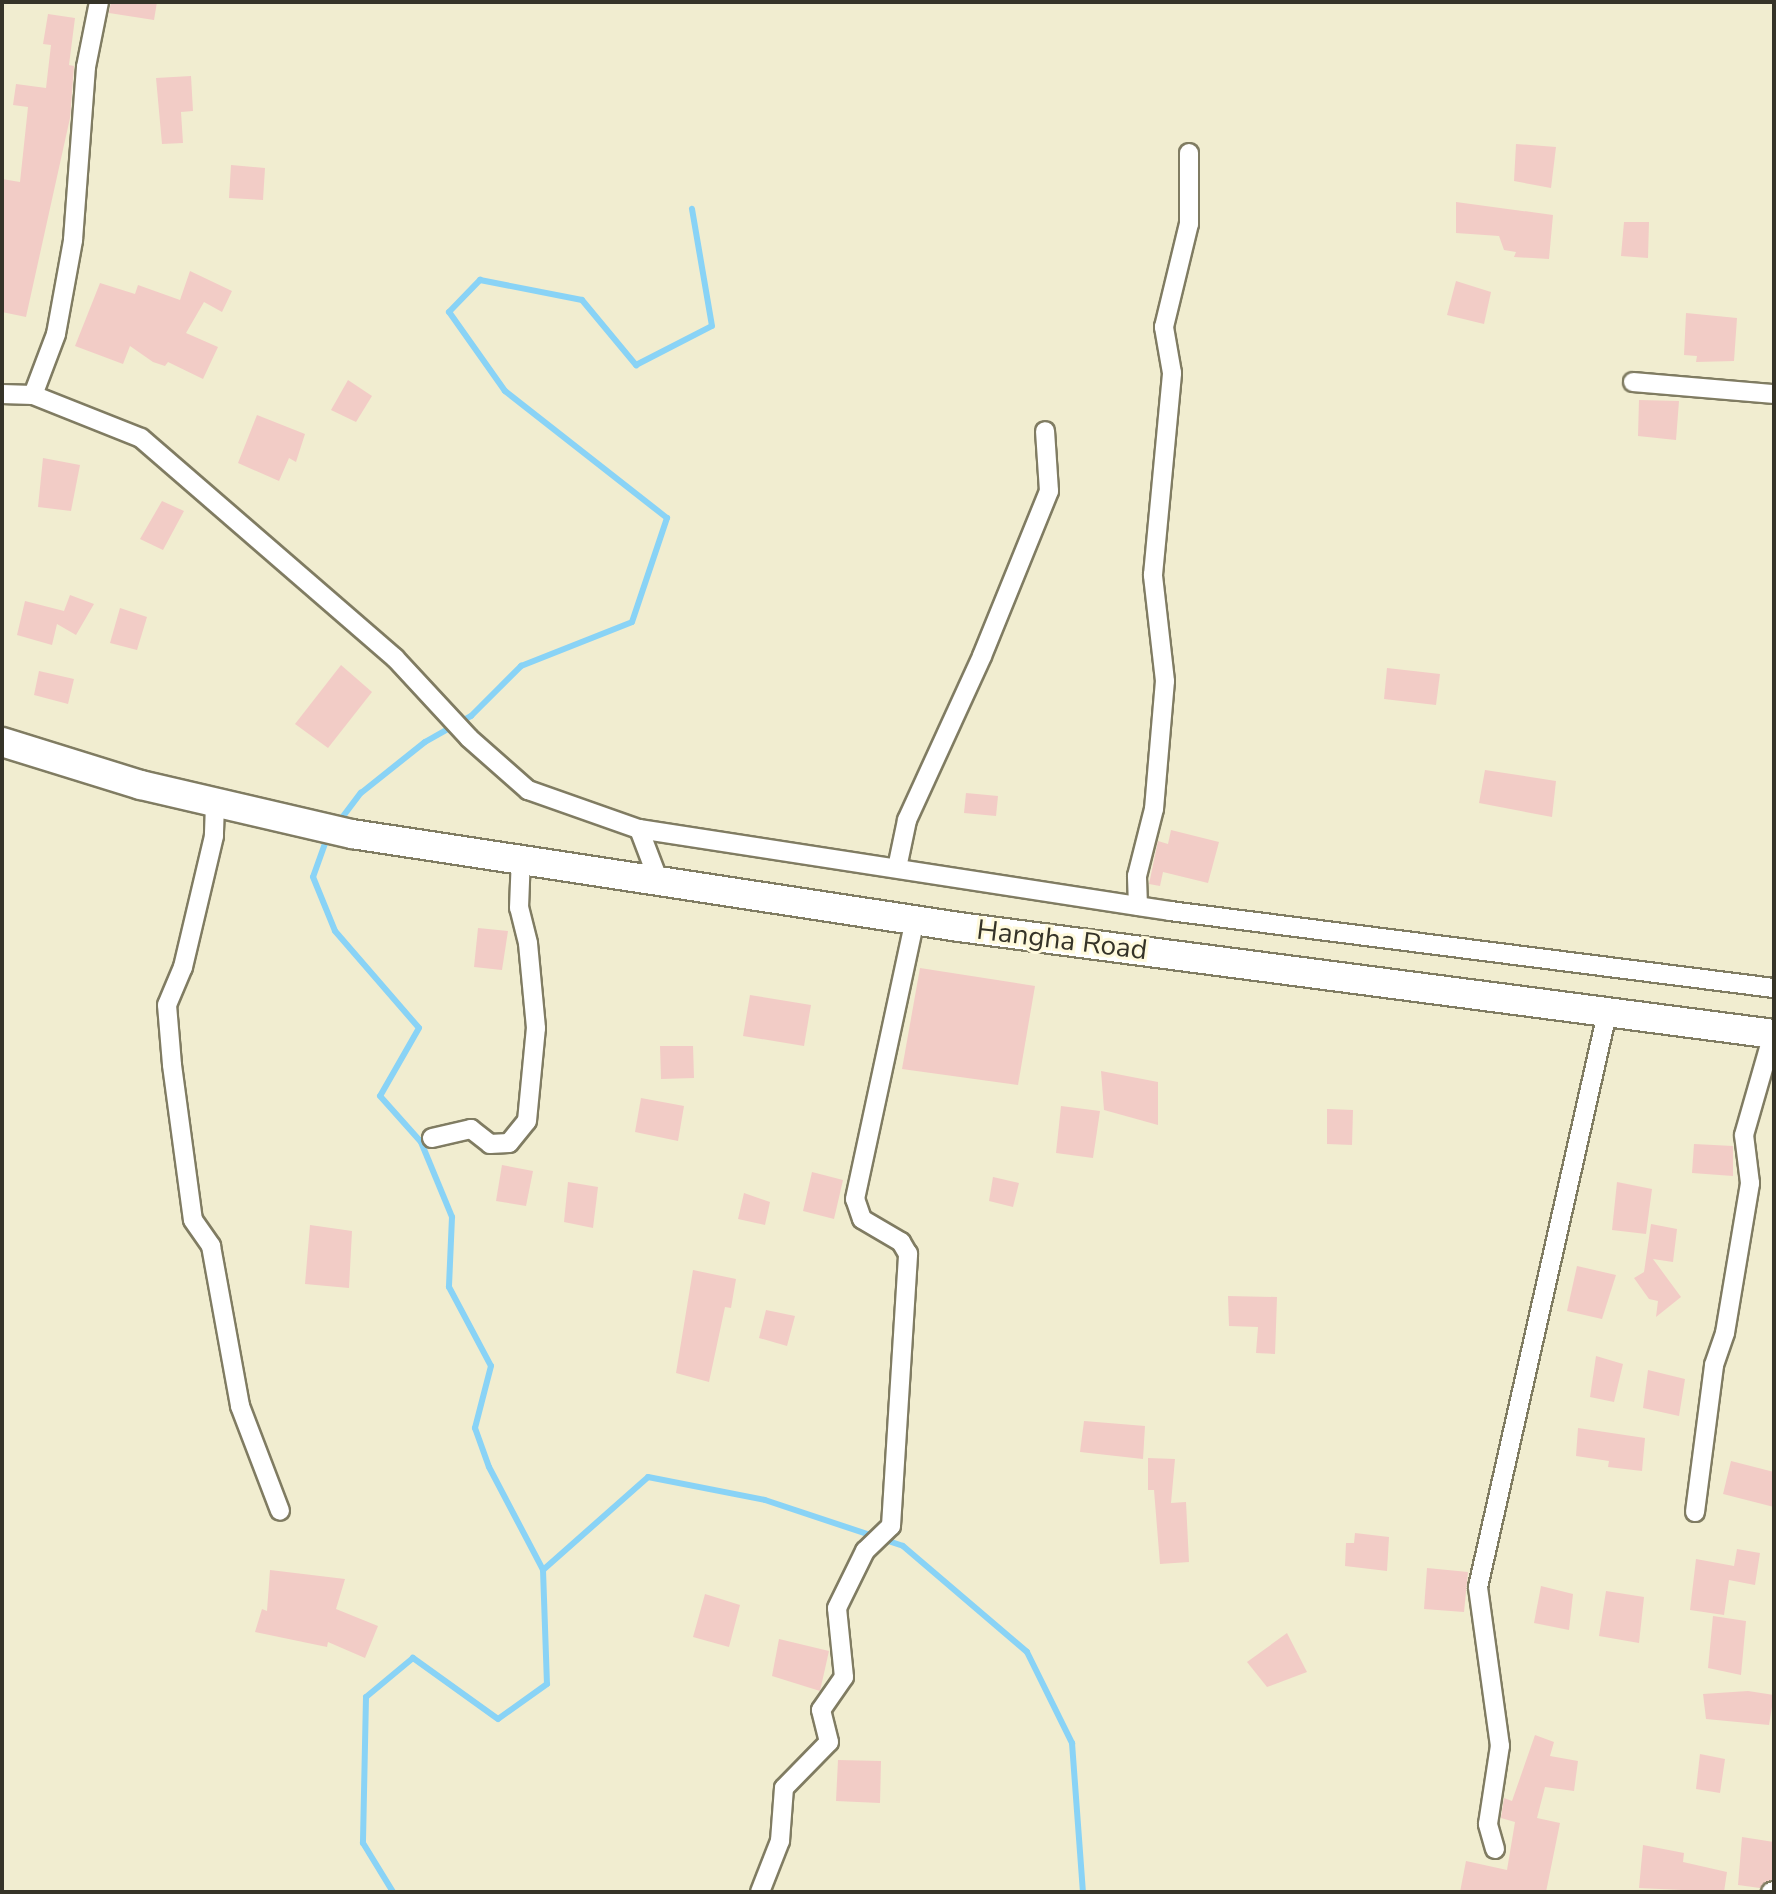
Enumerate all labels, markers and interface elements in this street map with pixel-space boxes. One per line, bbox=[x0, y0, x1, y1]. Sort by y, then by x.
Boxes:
street label: Hangha Road bbox=[975, 913, 1149, 967]

